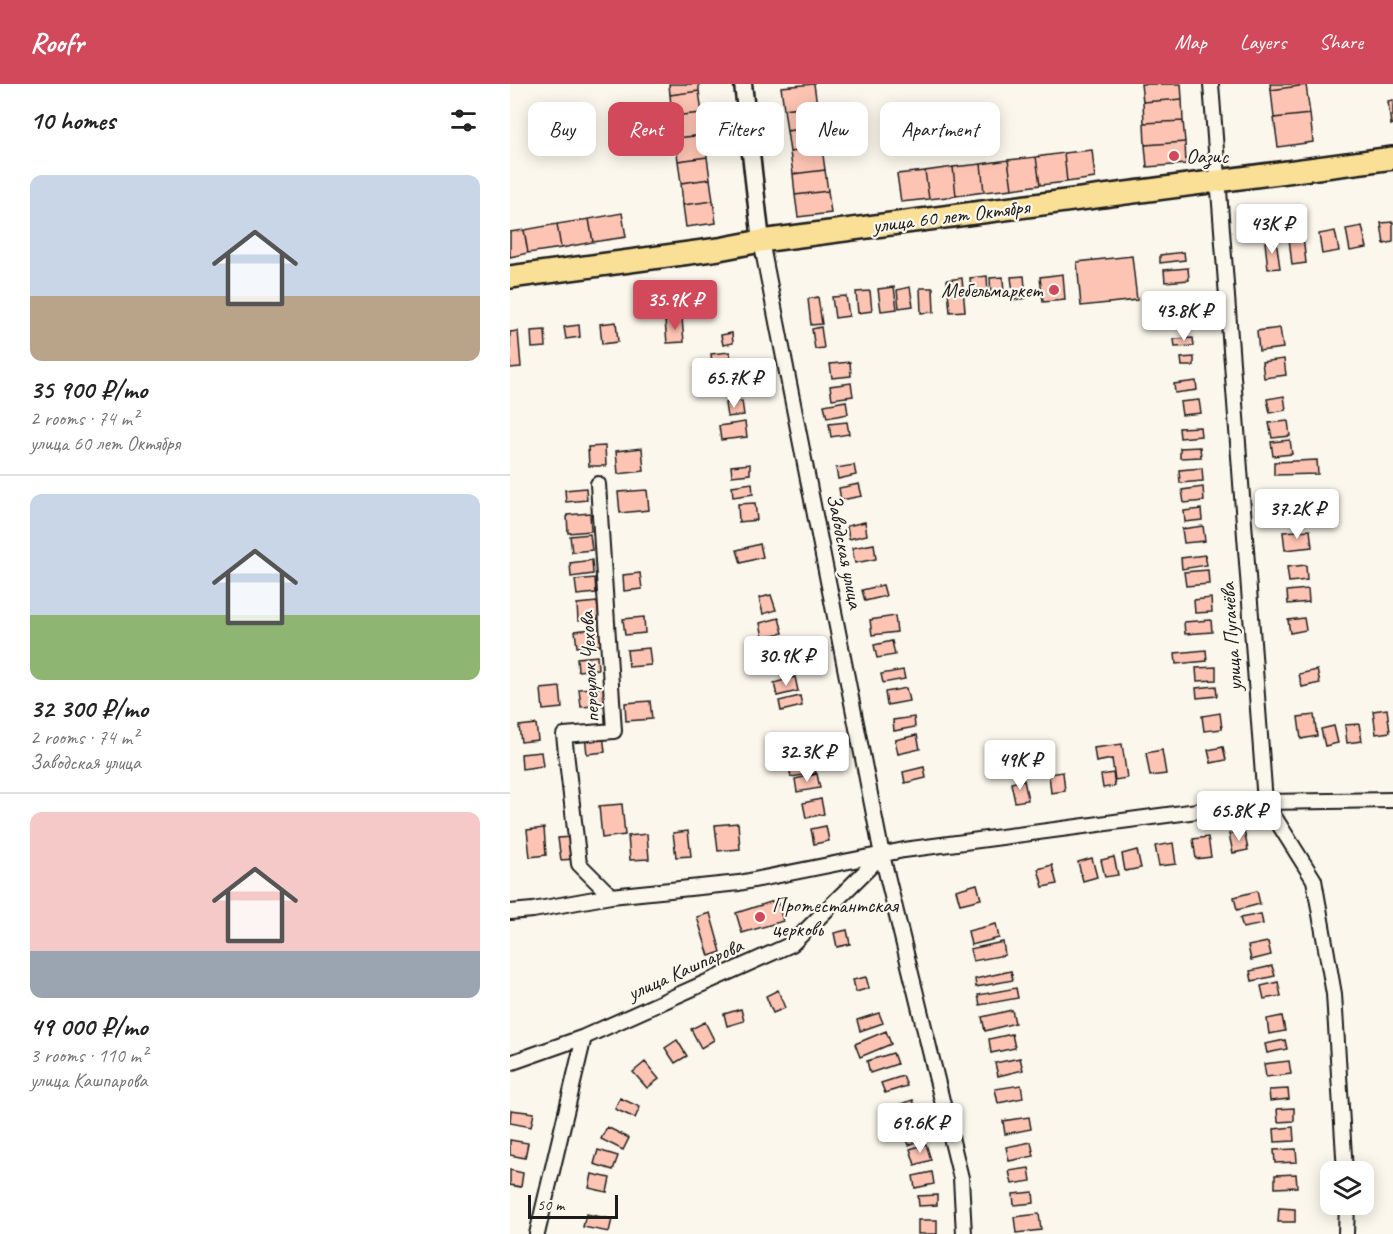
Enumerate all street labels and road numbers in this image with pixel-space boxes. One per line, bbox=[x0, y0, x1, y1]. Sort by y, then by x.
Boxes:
street label: улица 60 лет Октября bbox=[869, 193, 1033, 239]
street label: Заводская улица bbox=[821, 491, 869, 612]
street label: улица Пугачёва bbox=[1214, 580, 1248, 694]
street label: переулок Чехова bbox=[573, 609, 605, 723]
street label: улица Кашпарова bbox=[622, 931, 748, 1007]

